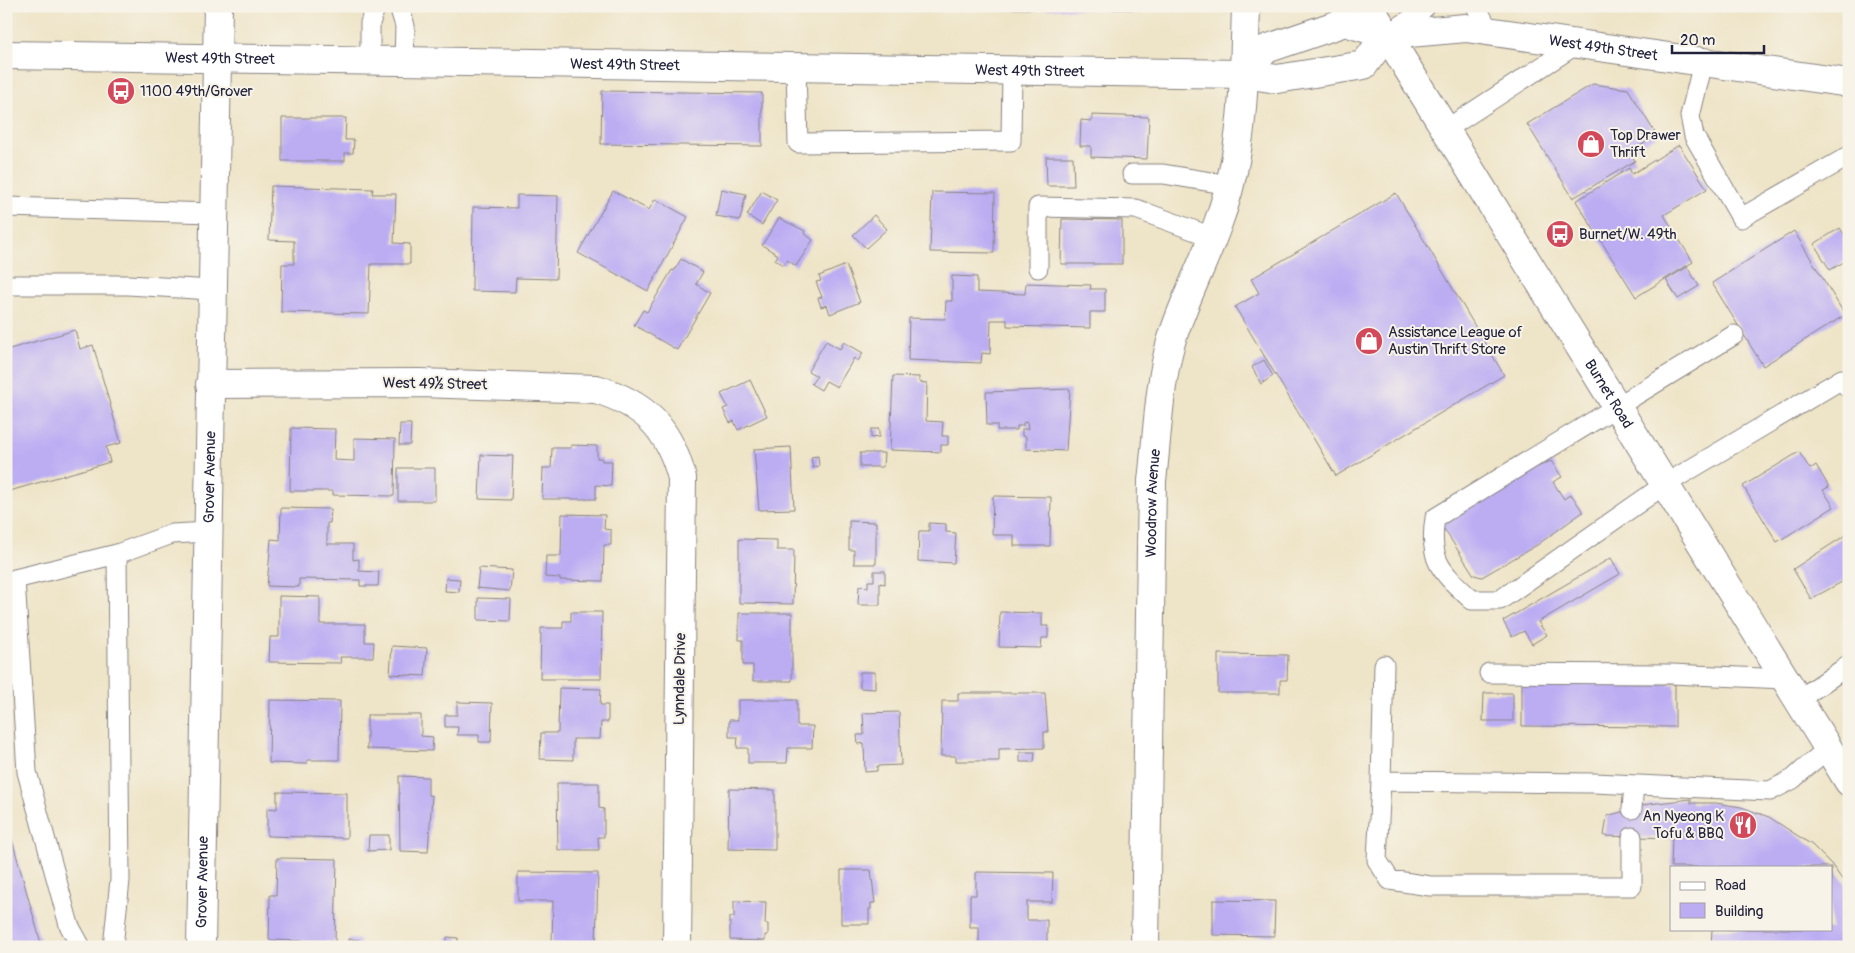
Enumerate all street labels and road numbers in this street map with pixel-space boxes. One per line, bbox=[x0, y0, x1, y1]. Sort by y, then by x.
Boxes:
street label: West 49th Street bbox=[1548, 31, 1660, 65]
street label: West 49th Street bbox=[165, 48, 276, 69]
street label: West 49th Street bbox=[570, 54, 681, 75]
street label: West 49th Street bbox=[975, 60, 1086, 81]
street label: Burnet Road bbox=[1580, 356, 1637, 432]
street label: West 49½ Street bbox=[383, 374, 488, 394]
street label: Grover Avenue bbox=[199, 430, 220, 523]
street label: Woodrow Avenue bbox=[1141, 447, 1165, 558]
street label: Lynndale Drive bbox=[670, 632, 690, 725]
street label: Grover Avenue bbox=[192, 835, 213, 928]

